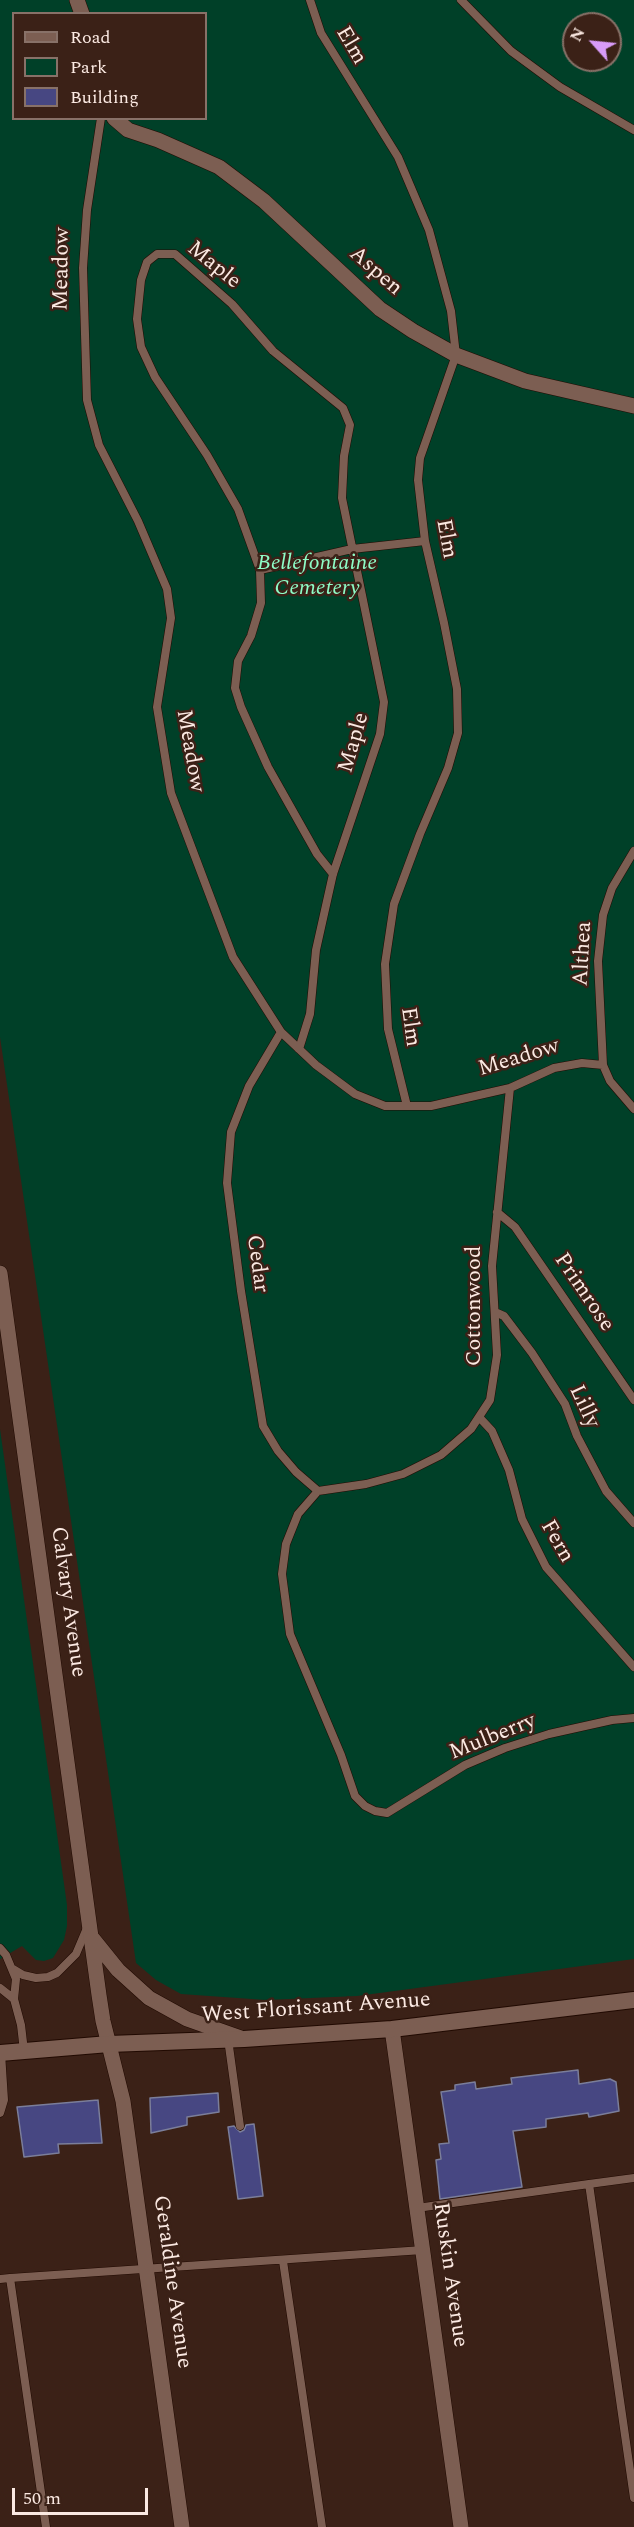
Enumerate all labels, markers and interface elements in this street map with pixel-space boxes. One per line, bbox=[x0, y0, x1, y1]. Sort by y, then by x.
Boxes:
legend bbox=[12, 12, 207, 120]
north arrow bbox=[562, 12, 622, 72]
street label: Elm bbox=[329, 22, 371, 70]
text: N bbox=[564, 23, 591, 46]
text: Road bbox=[70, 24, 111, 51]
text: Park bbox=[70, 54, 107, 81]
text: Building bbox=[70, 84, 139, 111]
street label: Meadow bbox=[49, 227, 77, 311]
street label: Maple bbox=[181, 236, 245, 296]
street label: Aspen bbox=[343, 242, 407, 302]
street label: Elm bbox=[429, 517, 461, 561]
park label: Bellefontaine Cemetery bbox=[257, 552, 377, 604]
street label: Meadow bbox=[169, 708, 209, 794]
street label: Maple bbox=[334, 710, 376, 776]
street label: Althea bbox=[569, 921, 599, 987]
street label: Elm bbox=[393, 1005, 425, 1049]
street label: Meadow bbox=[475, 1034, 563, 1084]
street label: Cedar bbox=[239, 1233, 273, 1295]
street label: Cottonwood bbox=[463, 1246, 489, 1366]
street label: Primrose bbox=[547, 1249, 619, 1337]
street label: Lilly bbox=[562, 1381, 604, 1433]
street label: Fern bbox=[533, 1516, 579, 1568]
street label: Calvary Avenue bbox=[43, 1525, 91, 1679]
street label: Mulberry bbox=[446, 1709, 540, 1767]
street label: West Florissant Avenue bbox=[201, 1988, 431, 2030]
street label: Geraldine Avenue bbox=[146, 2194, 196, 2370]
street label: Ruskin Avenue bbox=[426, 2201, 472, 2349]
scale bar bbox=[15, 2476, 152, 2514]
text: 50 m bbox=[23, 2485, 61, 2512]

